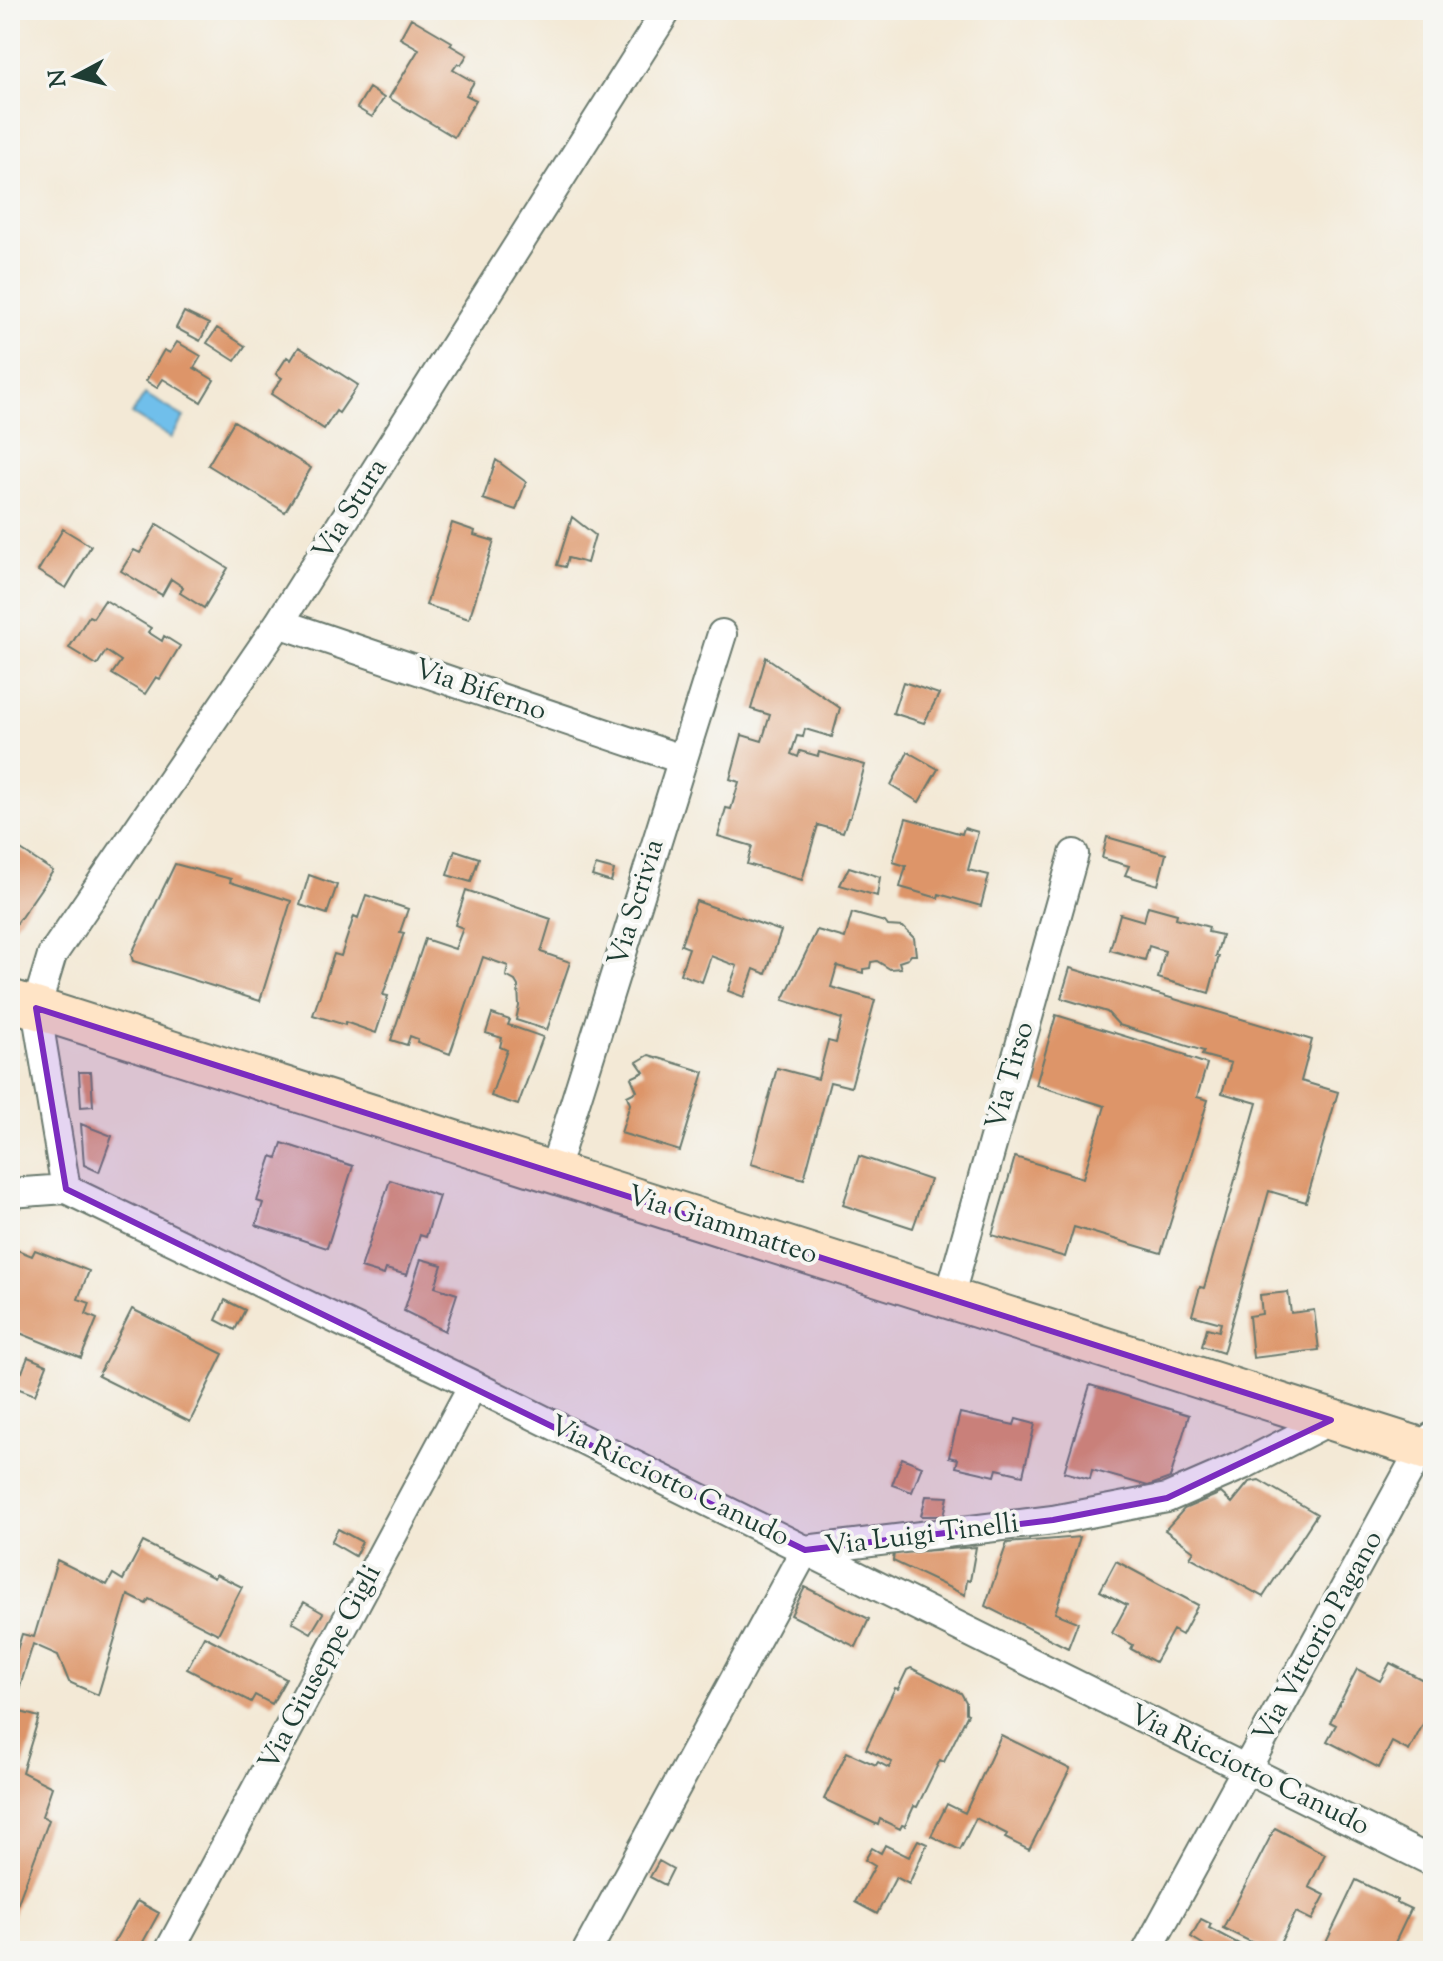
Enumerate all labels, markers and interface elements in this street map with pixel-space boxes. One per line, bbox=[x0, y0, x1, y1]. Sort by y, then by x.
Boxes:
north arrow bbox=[36, 36, 116, 116]
text: N bbox=[42, 67, 76, 89]
street label: Via Stura bbox=[304, 451, 398, 569]
street label: Via Biferno bbox=[408, 650, 552, 732]
street label: Via Scrivia bbox=[599, 834, 675, 971]
street label: Via Tirso bbox=[977, 1017, 1045, 1135]
street label: Via Giammatteo bbox=[622, 1176, 822, 1276]
street label: Via Ricciotto Canudo bbox=[542, 1406, 796, 1558]
street label: Via Luigi Tinelli bbox=[823, 1504, 1021, 1568]
street label: Via Vittorio Pagano bbox=[1244, 1524, 1394, 1750]
street label: Via Giuseppe Gigli bbox=[250, 1558, 392, 1778]
street label: Via Ricciotto Canudo bbox=[1122, 1695, 1376, 1847]

